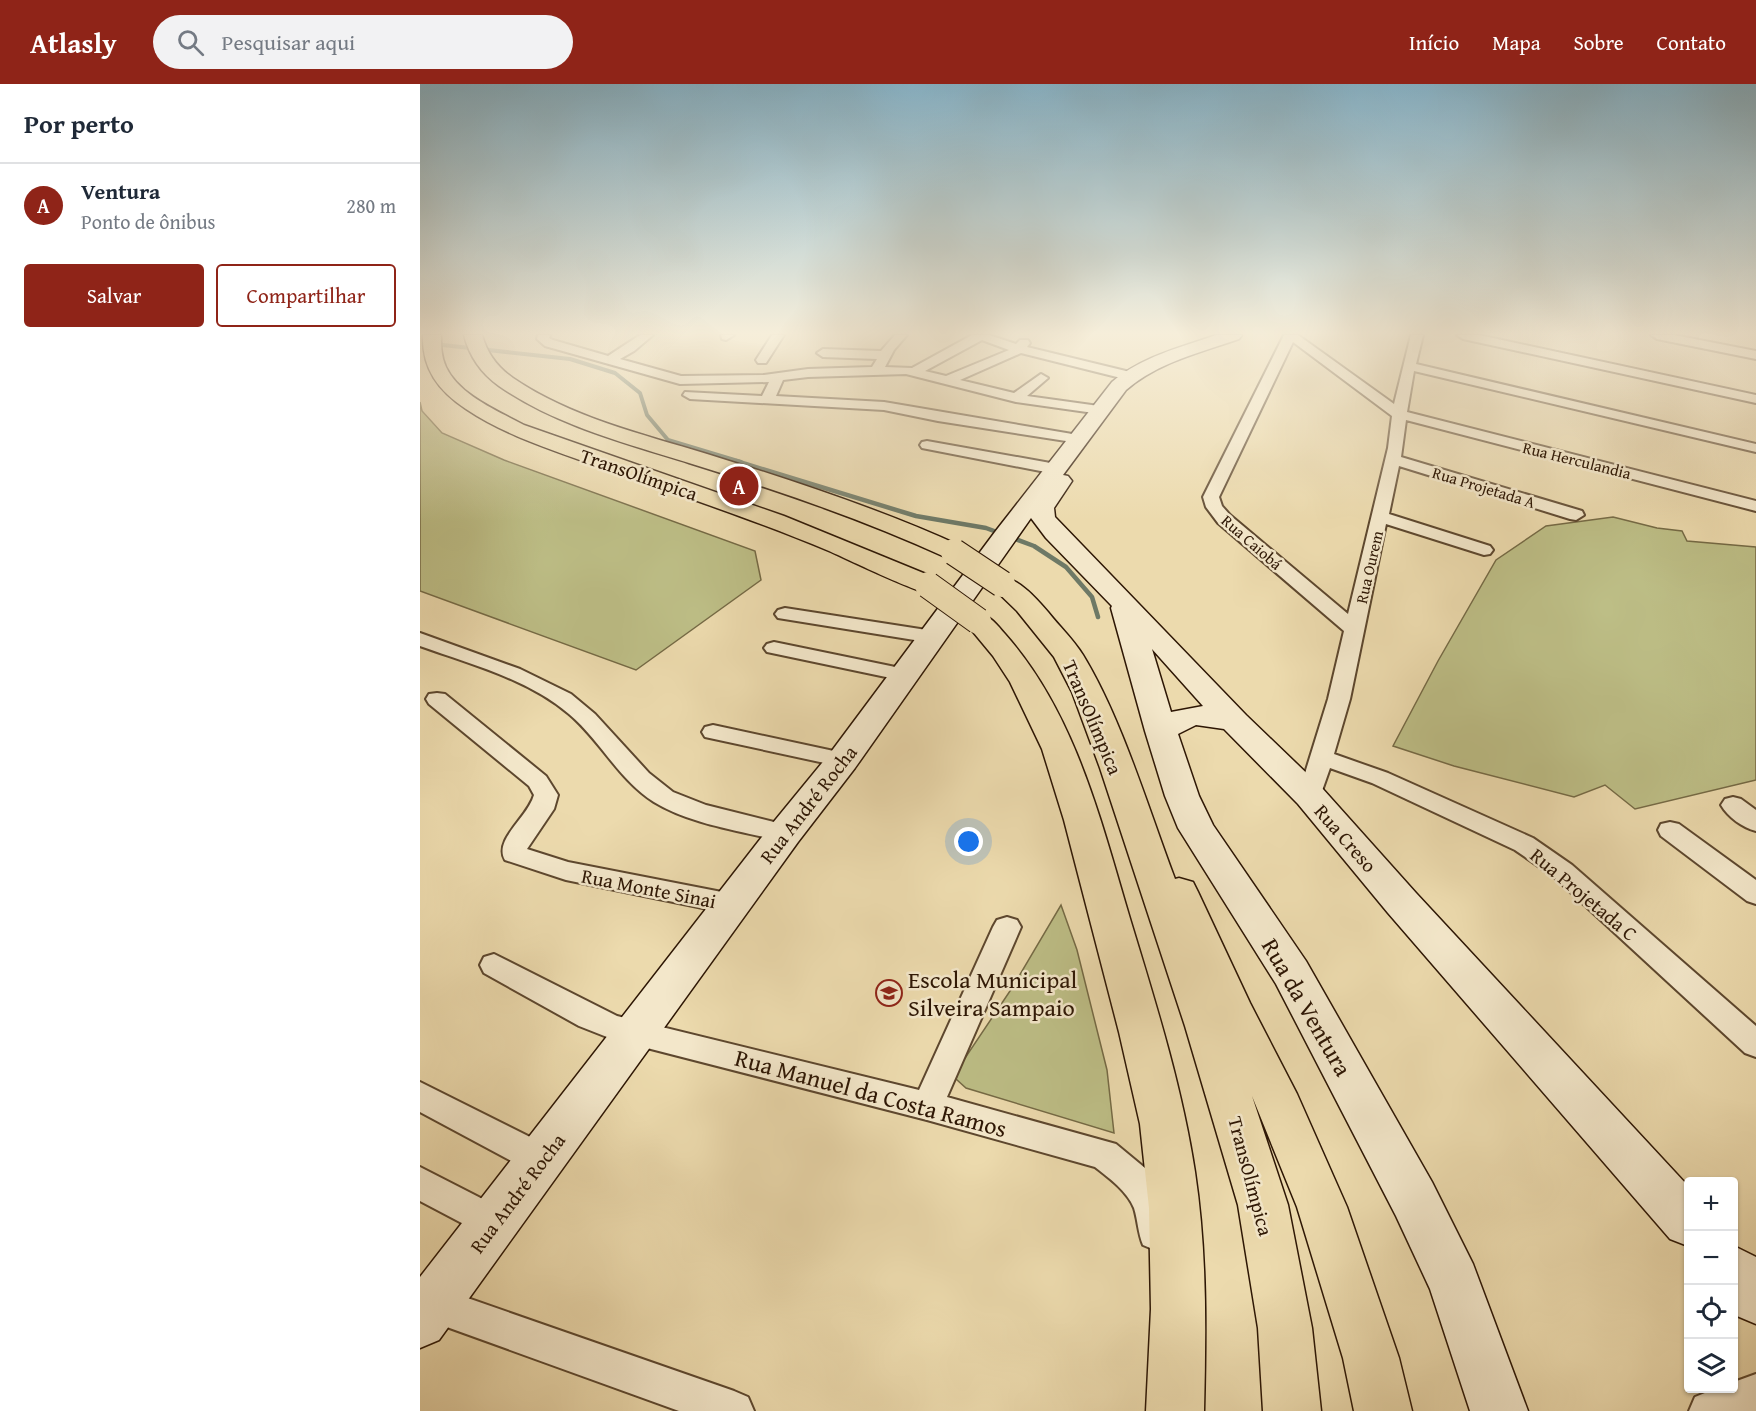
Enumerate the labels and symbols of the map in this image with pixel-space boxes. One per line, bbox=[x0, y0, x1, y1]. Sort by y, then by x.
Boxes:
street label: Rua Herculandia bbox=[1520, 435, 1634, 485]
street label: TransOlímpica bbox=[576, 440, 702, 508]
street label: Rua Projetada A bbox=[1430, 460, 1539, 514]
pin: A bbox=[720, 464, 758, 508]
street label: Rua Caiobá bbox=[1216, 509, 1288, 576]
street label: Rua Ourem bbox=[1349, 528, 1389, 606]
street label: TransOlímpica bbox=[1056, 655, 1130, 779]
street label: Rua André Rocha bbox=[752, 738, 864, 869]
street label: Rua Creso bbox=[1308, 797, 1384, 879]
your location bbox=[954, 827, 983, 856]
street label: Rua Projetada C bbox=[1524, 841, 1644, 948]
street label: Rua Monte Sinai bbox=[579, 861, 719, 915]
street label: Rua da Ventura bbox=[1253, 931, 1361, 1083]
place label: Escola Municipal Silveira Sampaio bbox=[908, 962, 1077, 1025]
school or university icon: Escola Municipal Silveira Sampaio bbox=[874, 978, 904, 1008]
street label: Rua Manuel da Costa Ramos bbox=[731, 1040, 1011, 1146]
street label: TransOlímpica bbox=[1221, 1113, 1281, 1239]
street label: Rua André Rocha bbox=[462, 1127, 572, 1259]

